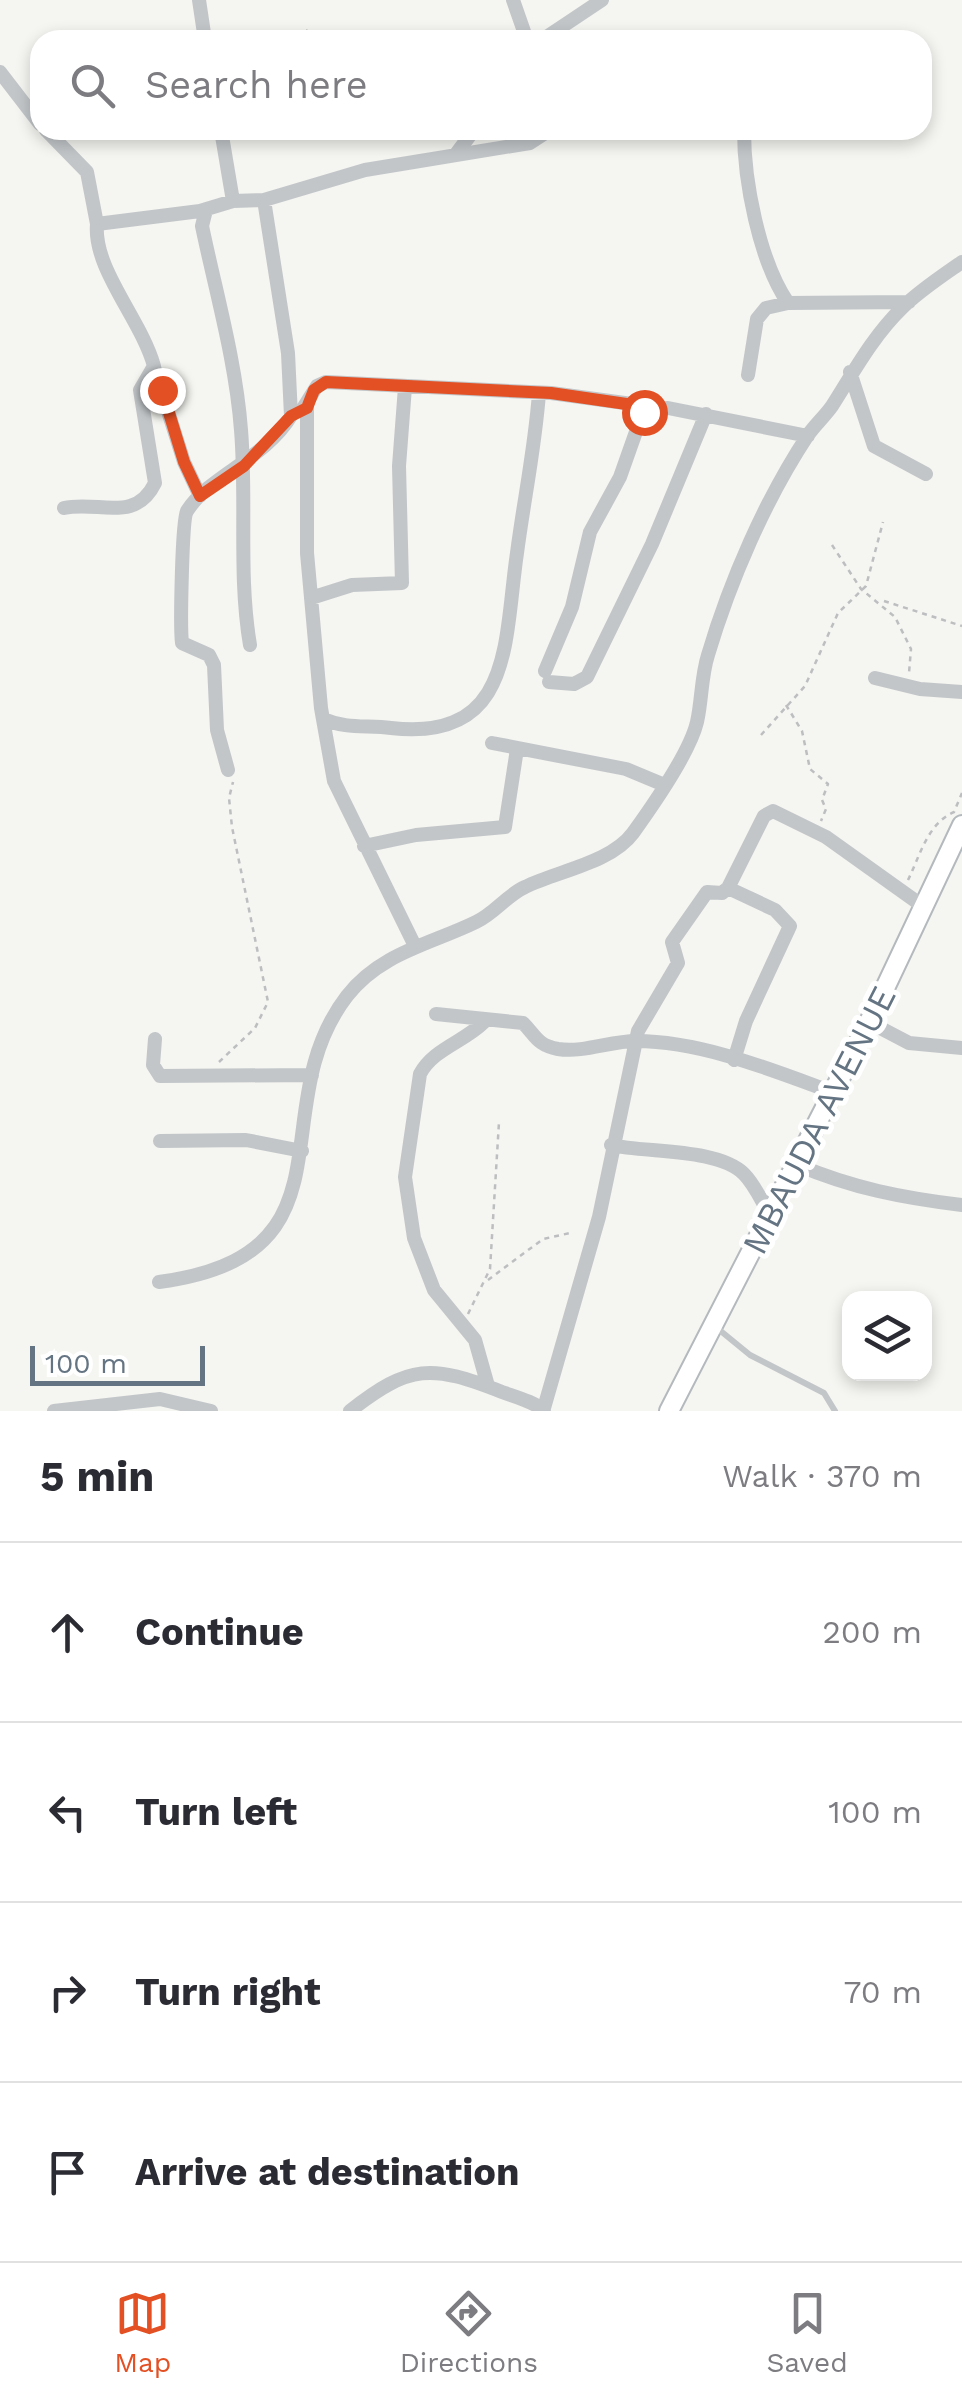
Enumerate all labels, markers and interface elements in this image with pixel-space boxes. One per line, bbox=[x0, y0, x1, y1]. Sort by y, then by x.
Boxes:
search box bbox=[30, 30, 932, 140]
icon: search bbox=[65, 58, 120, 113]
text: Search here bbox=[145, 63, 368, 107]
route end bbox=[140, 368, 186, 414]
route start bbox=[622, 390, 668, 436]
street label: MBAUDA AVENUE bbox=[733, 979, 905, 1261]
map controls bbox=[842, 1291, 932, 1381]
button: layers bbox=[842, 1291, 932, 1381]
scale bar bbox=[30, 1341, 205, 1386]
text: 100 m bbox=[45, 1347, 127, 1380]
text: 5 min bbox=[40, 1452, 154, 1501]
text: Walk · 370 m bbox=[722, 1457, 922, 1495]
icon: ahead bbox=[40, 1605, 95, 1660]
text: Continue bbox=[135, 1610, 304, 1654]
text: 200 m bbox=[822, 1613, 922, 1651]
icon: left bbox=[40, 1785, 95, 1840]
text: Turn left bbox=[135, 1790, 297, 1834]
text: 100 m bbox=[828, 1793, 922, 1831]
icon: right bbox=[40, 1965, 95, 2020]
text: Turn right bbox=[135, 1970, 321, 2014]
text: 70 m bbox=[843, 1973, 922, 2011]
icon: arrive bbox=[40, 2145, 95, 2200]
text: Arrive at destination bbox=[135, 2150, 520, 2194]
tab: Map bbox=[114, 2286, 171, 2379]
tab: Directions bbox=[400, 2286, 538, 2379]
tab: Saved bbox=[766, 2286, 848, 2379]

